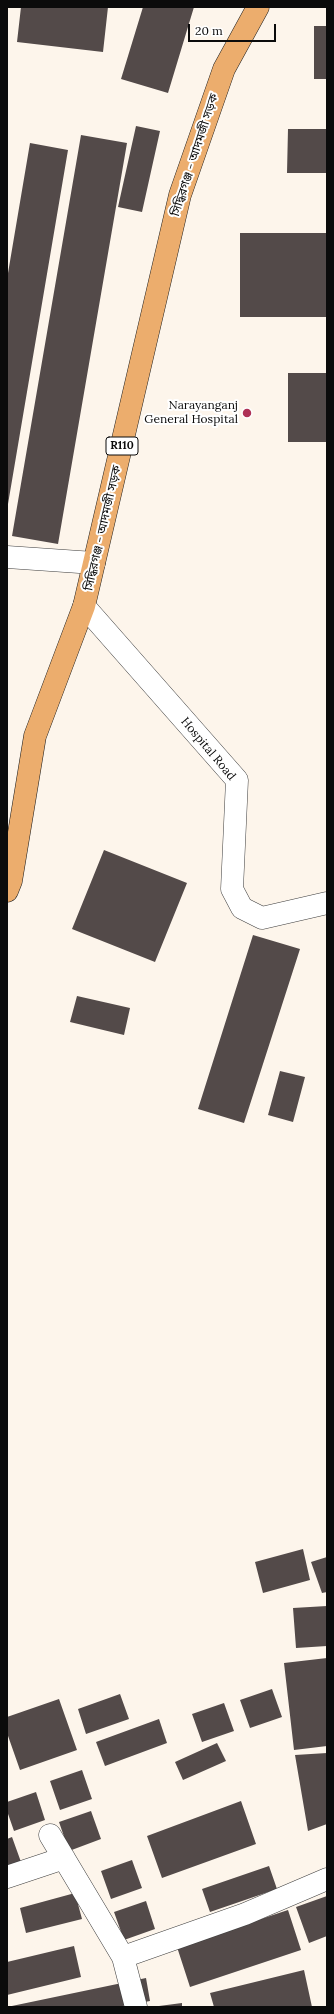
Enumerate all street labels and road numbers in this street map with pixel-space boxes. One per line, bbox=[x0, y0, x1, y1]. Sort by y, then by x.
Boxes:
street label: সিদ্ধিরগঞ্জ - আদমজী সড়ক bbox=[168, 92, 222, 218]
road number: R110 bbox=[106, 437, 138, 455]
street label: সিদ্ধিরগঞ্জ - আদমজী সড়ক bbox=[82, 464, 124, 592]
street label: Hospital Road bbox=[178, 715, 238, 783]

